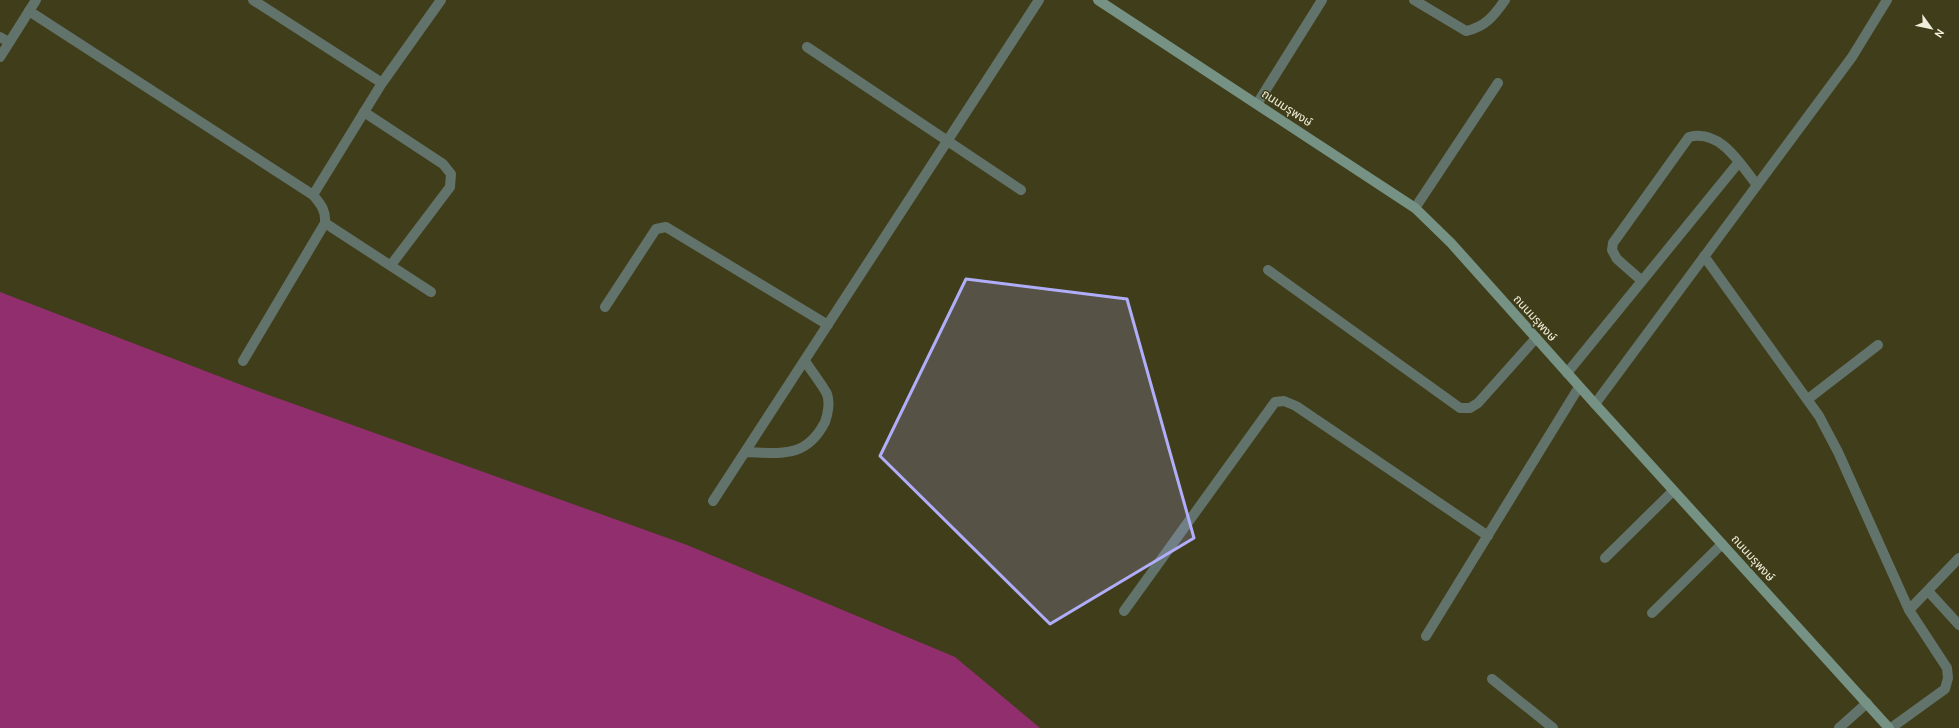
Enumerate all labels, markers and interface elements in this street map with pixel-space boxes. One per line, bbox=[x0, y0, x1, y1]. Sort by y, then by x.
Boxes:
north arrow bbox=[1911, 8, 1951, 48]
text: N bbox=[1931, 26, 1947, 41]
street label: ถนนมรุพงษ์ bbox=[1259, 86, 1316, 130]
street label: ถนนมรุพงษ์ bbox=[1511, 291, 1560, 344]
street label: ถนนมรุพงษ์ bbox=[1729, 531, 1778, 584]

